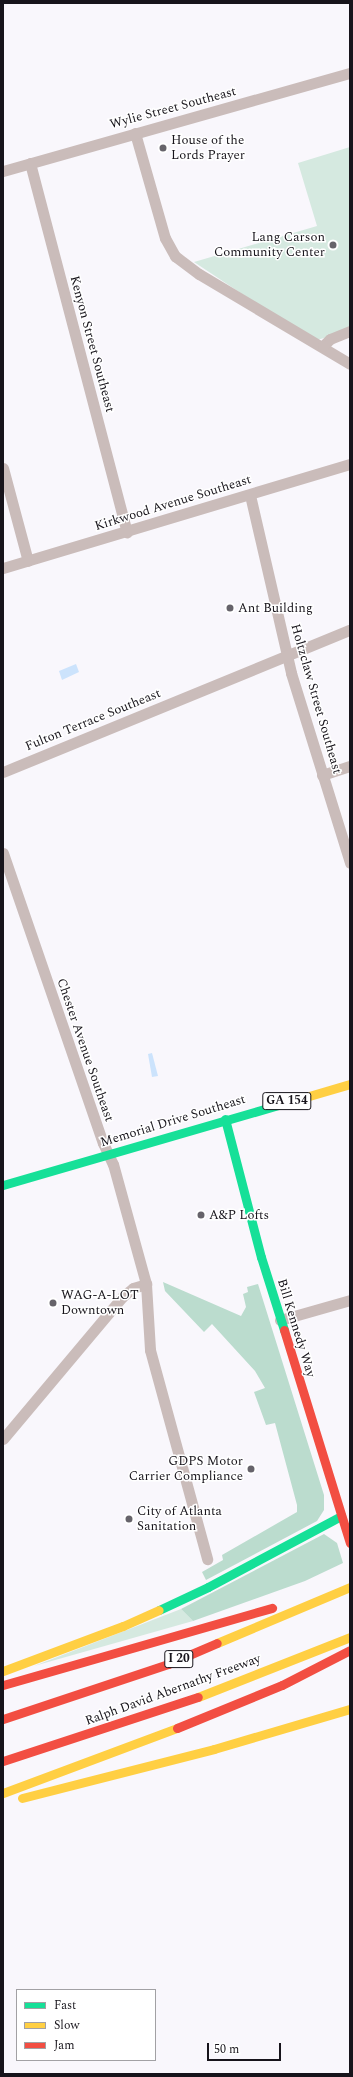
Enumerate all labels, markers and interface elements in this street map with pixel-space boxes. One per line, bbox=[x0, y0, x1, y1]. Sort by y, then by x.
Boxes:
street label: Wylie Street Southeast bbox=[108, 84, 238, 132]
place label: House of the Lords Prayer bbox=[171, 133, 245, 164]
marker: House of the Lords Prayer bbox=[158, 143, 168, 153]
place label: Lang Carson Community Center bbox=[214, 230, 325, 261]
marker: Lang Carson Community Center bbox=[328, 240, 338, 250]
street label: Kenyon Street Southeast bbox=[66, 274, 118, 414]
street label: Kirkwood Avenue Southeast bbox=[93, 472, 253, 534]
place label: Ant Building bbox=[238, 600, 313, 616]
marker: Ant Building bbox=[225, 603, 235, 613]
street label: Holtzclaw Street Southeast bbox=[287, 622, 345, 776]
street label: Fulton Terrace Southeast bbox=[23, 686, 163, 754]
street label: Chester Avenue Southeast bbox=[53, 976, 117, 1124]
street label: Memorial Drive Southeast bbox=[98, 1091, 248, 1151]
road number: GA 154 bbox=[262, 1091, 312, 1111]
place label: A&P Lofts bbox=[209, 1207, 269, 1223]
marker: A&P Lofts bbox=[196, 1210, 206, 1220]
street label: Bill Kennedy Way bbox=[274, 1277, 318, 1379]
place label: WAG-A-LOT Downtown bbox=[61, 1288, 139, 1319]
marker: WAG-A-LOT Downtown bbox=[48, 1298, 58, 1308]
place label: GDPS Motor Carrier Compliance bbox=[129, 1454, 243, 1485]
marker: GDPS Motor Carrier Compliance bbox=[246, 1464, 256, 1474]
place label: City of Atlanta Sanitation bbox=[137, 1504, 222, 1535]
marker: City of Atlanta Sanitation bbox=[124, 1514, 134, 1524]
road number: I 20 bbox=[164, 1649, 194, 1669]
street label: Ralph David Abernathy Freeway bbox=[83, 1651, 263, 1729]
legend bbox=[16, 1989, 156, 2061]
text: Fast bbox=[54, 1996, 76, 2015]
text: Slow bbox=[54, 2016, 79, 2035]
scale bar bbox=[209, 2035, 283, 2061]
text: Jam bbox=[54, 2036, 75, 2055]
text: 50 m bbox=[214, 2040, 239, 2059]

